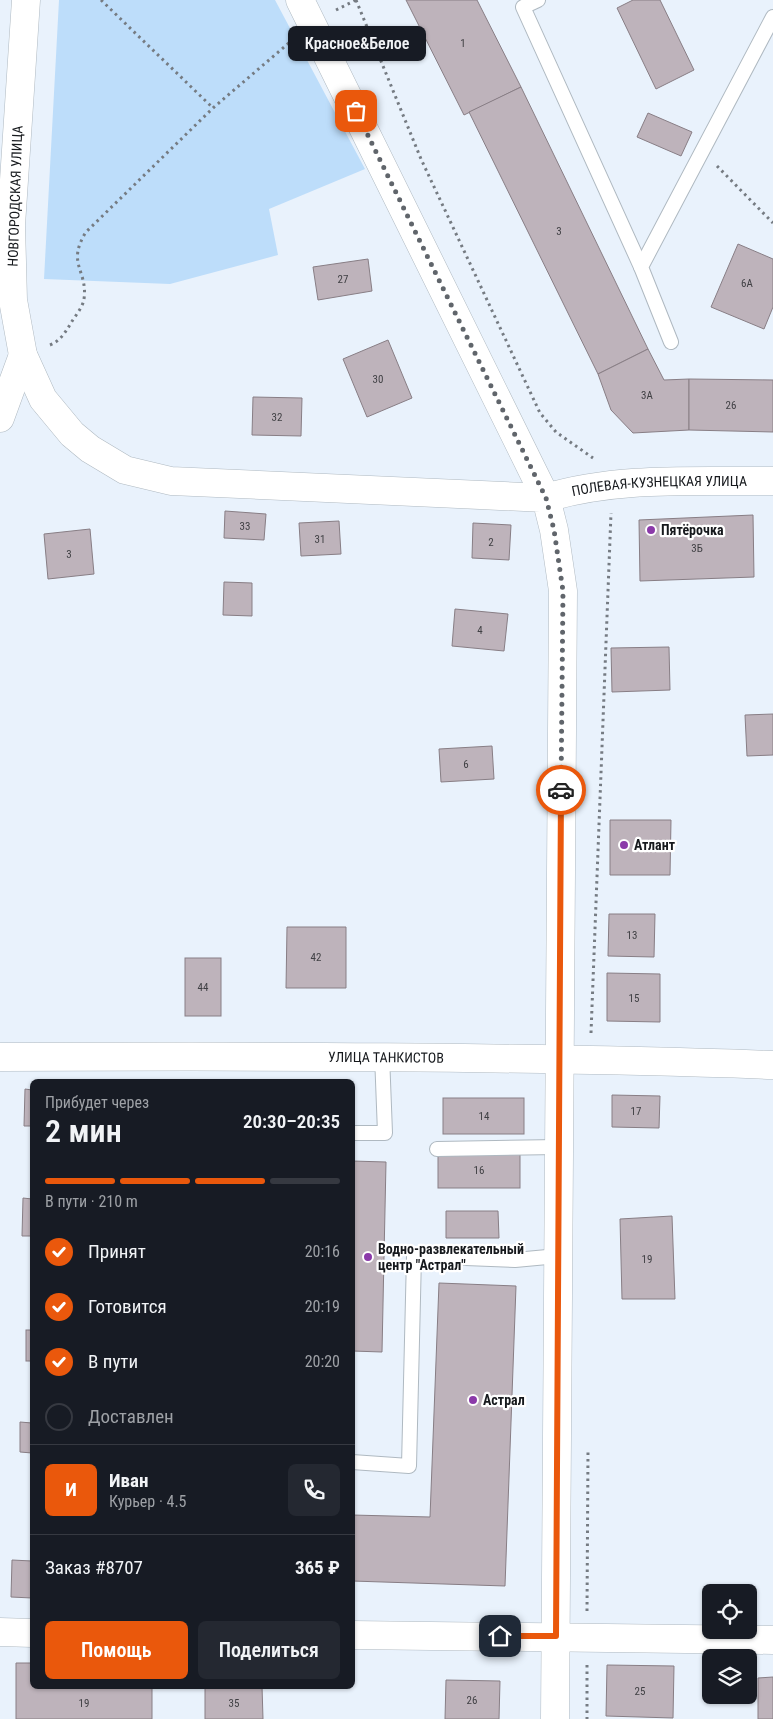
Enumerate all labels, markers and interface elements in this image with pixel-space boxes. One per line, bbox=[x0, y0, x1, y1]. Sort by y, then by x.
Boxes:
callout: Красное&Белое bbox=[287, 26, 425, 61]
text: Красное&Белое bbox=[305, 34, 409, 53]
house number: 1 bbox=[460, 37, 466, 50]
pin bbox=[335, 90, 377, 132]
icon: bag bbox=[342, 97, 370, 125]
street label: НОВГОРОДСКАЯ УЛИЦА bbox=[5, 125, 25, 267]
house number: 3 bbox=[556, 225, 562, 238]
house number: 27 bbox=[338, 273, 348, 286]
house number: 6А bbox=[741, 277, 754, 290]
house number: 30 bbox=[373, 373, 383, 386]
house number: 3А bbox=[641, 389, 654, 402]
house number: 26 bbox=[726, 399, 736, 412]
house number: 32 bbox=[272, 411, 282, 424]
street label: ПОЛЕВАЯ-КУЗНЕЦКАЯ УЛИЦА bbox=[570, 473, 747, 499]
house number: 33 bbox=[240, 520, 250, 533]
place label: Пятёрочка bbox=[661, 522, 724, 538]
marker: Пятёрочка bbox=[645, 524, 657, 536]
house number: 31 bbox=[315, 533, 325, 546]
house number: 2 bbox=[488, 536, 494, 549]
house number: 3Б bbox=[691, 542, 703, 555]
house number: 3 bbox=[66, 548, 72, 561]
house number: 4 bbox=[477, 624, 483, 637]
house number: 6 bbox=[463, 758, 469, 771]
courier bbox=[536, 765, 586, 815]
icon: car bbox=[547, 776, 575, 804]
place label: Атлант bbox=[634, 837, 676, 853]
marker: Атлант bbox=[618, 839, 630, 851]
house number: 13 bbox=[627, 929, 637, 942]
house number: 42 bbox=[311, 951, 321, 964]
house number: 44 bbox=[198, 981, 209, 994]
house number: 15 bbox=[629, 992, 639, 1005]
street label: УЛИЦА ТАНКИСТОВ bbox=[328, 1049, 444, 1066]
text: Прибудет через bbox=[45, 1093, 149, 1112]
house number: 17 bbox=[631, 1105, 641, 1118]
text: 20:30–20:35 bbox=[243, 1110, 340, 1133]
house number: 14 bbox=[479, 1110, 490, 1123]
text: 2 мин bbox=[45, 1112, 122, 1150]
house number: 16 bbox=[474, 1164, 484, 1177]
text: В пути · 210 m bbox=[45, 1192, 138, 1211]
icon: check bbox=[45, 1238, 73, 1266]
text: Принят bbox=[88, 1240, 146, 1263]
place label: Водно-развлекательный центр "Астрал" bbox=[378, 1241, 524, 1273]
text: 20:16 bbox=[305, 1242, 340, 1261]
marker: Водно-развлекательный центр "Астрал" bbox=[362, 1251, 374, 1263]
house number: 19 bbox=[642, 1253, 652, 1266]
icon: check bbox=[45, 1293, 73, 1321]
text: Готовится bbox=[88, 1295, 167, 1318]
text: 20:19 bbox=[305, 1297, 340, 1316]
icon: check bbox=[45, 1348, 73, 1376]
text: В пути bbox=[88, 1350, 138, 1373]
text: 20:20 bbox=[305, 1352, 340, 1371]
place label: Астрал bbox=[483, 1392, 525, 1408]
marker: Астрал bbox=[467, 1394, 479, 1406]
text: Доставлен bbox=[88, 1405, 174, 1428]
button: phone bbox=[288, 1464, 340, 1516]
text: Иван bbox=[109, 1469, 148, 1492]
text: И bbox=[65, 1478, 77, 1501]
text: Курьер · 4.5 bbox=[109, 1492, 187, 1511]
text: Заказ #8707 bbox=[45, 1556, 143, 1579]
text: 365 ₽ bbox=[295, 1556, 340, 1579]
map controls bbox=[702, 1584, 757, 1704]
button: locate bbox=[702, 1584, 757, 1639]
pin bbox=[479, 1615, 521, 1657]
button: Помощь bbox=[45, 1621, 188, 1679]
button: Поделиться bbox=[198, 1621, 340, 1679]
icon: home bbox=[486, 1622, 514, 1650]
button: layers bbox=[702, 1649, 757, 1704]
house number: 25 bbox=[635, 1685, 645, 1698]
house number: 26 bbox=[467, 1694, 477, 1707]
house number: 19 bbox=[79, 1697, 89, 1710]
house number: 35 bbox=[229, 1697, 239, 1710]

